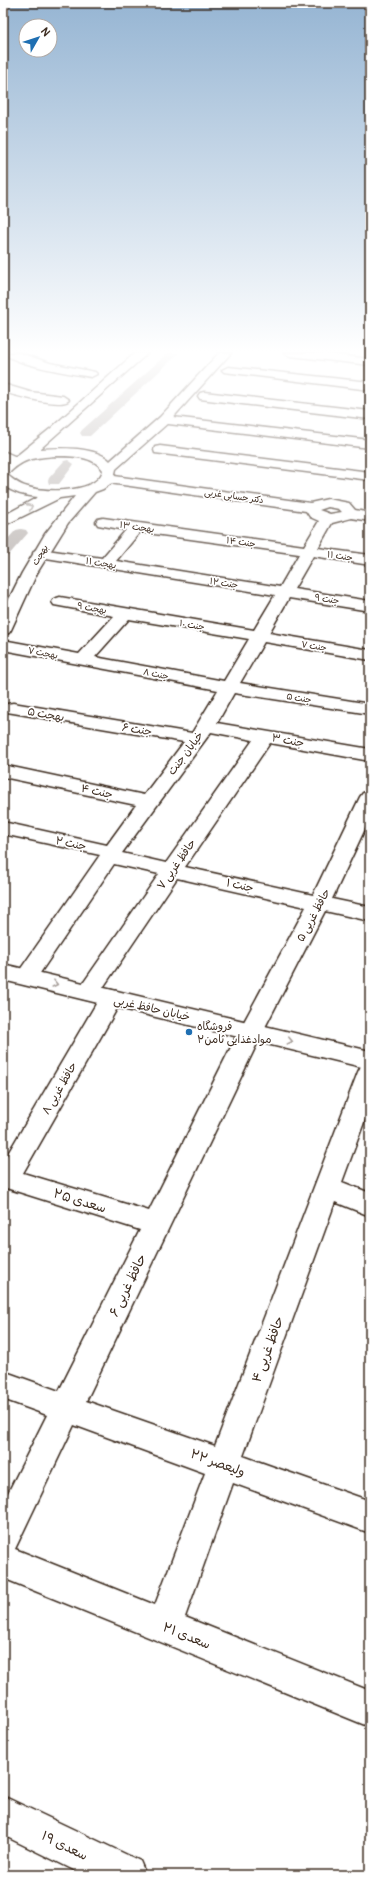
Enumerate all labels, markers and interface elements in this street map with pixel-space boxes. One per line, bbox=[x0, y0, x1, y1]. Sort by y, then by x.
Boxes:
north arrow bbox=[18, 18, 58, 58]
text: N bbox=[38, 25, 53, 39]
street label: دکتر حسابی غربی bbox=[204, 487, 264, 506]
one-way arrow bbox=[25, 504, 33, 512]
street label: بهجت ۱۳ bbox=[119, 520, 155, 535]
street label: جنت ۱۴ bbox=[226, 535, 256, 550]
street label: بهجت bbox=[30, 543, 51, 568]
street label: جنت ۱۱ bbox=[326, 549, 354, 564]
street label: بهجت ۱۱ bbox=[85, 556, 117, 571]
street label: جنت ۱۲ bbox=[209, 576, 239, 591]
street label: جنت ۹ bbox=[314, 592, 340, 607]
street label: بهجت ۹ bbox=[76, 600, 108, 617]
street label: جنت ۱۰ bbox=[178, 618, 205, 633]
street label: جنت ۷ bbox=[300, 639, 327, 654]
street label: بهجت ۷ bbox=[27, 645, 59, 662]
street label: جنت ۸ bbox=[142, 667, 170, 682]
street label: جنت ۵ bbox=[285, 691, 312, 706]
street label: بهجت ۵ bbox=[26, 705, 65, 725]
street label: جنت ۶ bbox=[121, 721, 153, 738]
street label: خیابان جنت bbox=[165, 729, 207, 778]
street label: جنت ۳ bbox=[271, 731, 305, 750]
street label: جنت ۴ bbox=[80, 782, 114, 801]
street label: جنت ۲ bbox=[54, 834, 87, 853]
street label: حافظ غربی ۷ bbox=[154, 837, 199, 892]
street label: جنت ۱ bbox=[225, 876, 255, 895]
street label: حافظ غربی ۵ bbox=[294, 886, 334, 944]
one-way arrow bbox=[51, 979, 58, 988]
street label: خیابان حافظ غربی bbox=[112, 993, 191, 1025]
place label: فروشگاه موادغذایی ثامن۲ bbox=[197, 1020, 272, 1047]
marker: فروشگاه موادغذایی ثامن۲ bbox=[184, 1027, 194, 1037]
one-way arrow bbox=[287, 1036, 293, 1044]
street label: حافظ غربی ۸ bbox=[39, 1060, 80, 1117]
street label: سعدی ۲۵ bbox=[51, 1185, 108, 1217]
street label: حافظ غربی ۶ bbox=[106, 1251, 151, 1320]
street label: حافظ غربی ۴ bbox=[249, 1314, 288, 1385]
street label: ولیعصر ۲۲ bbox=[188, 1446, 247, 1480]
street label: سعدی ۲۱ bbox=[160, 1619, 213, 1653]
street label: سعدی ۱۹ bbox=[39, 1828, 90, 1864]

